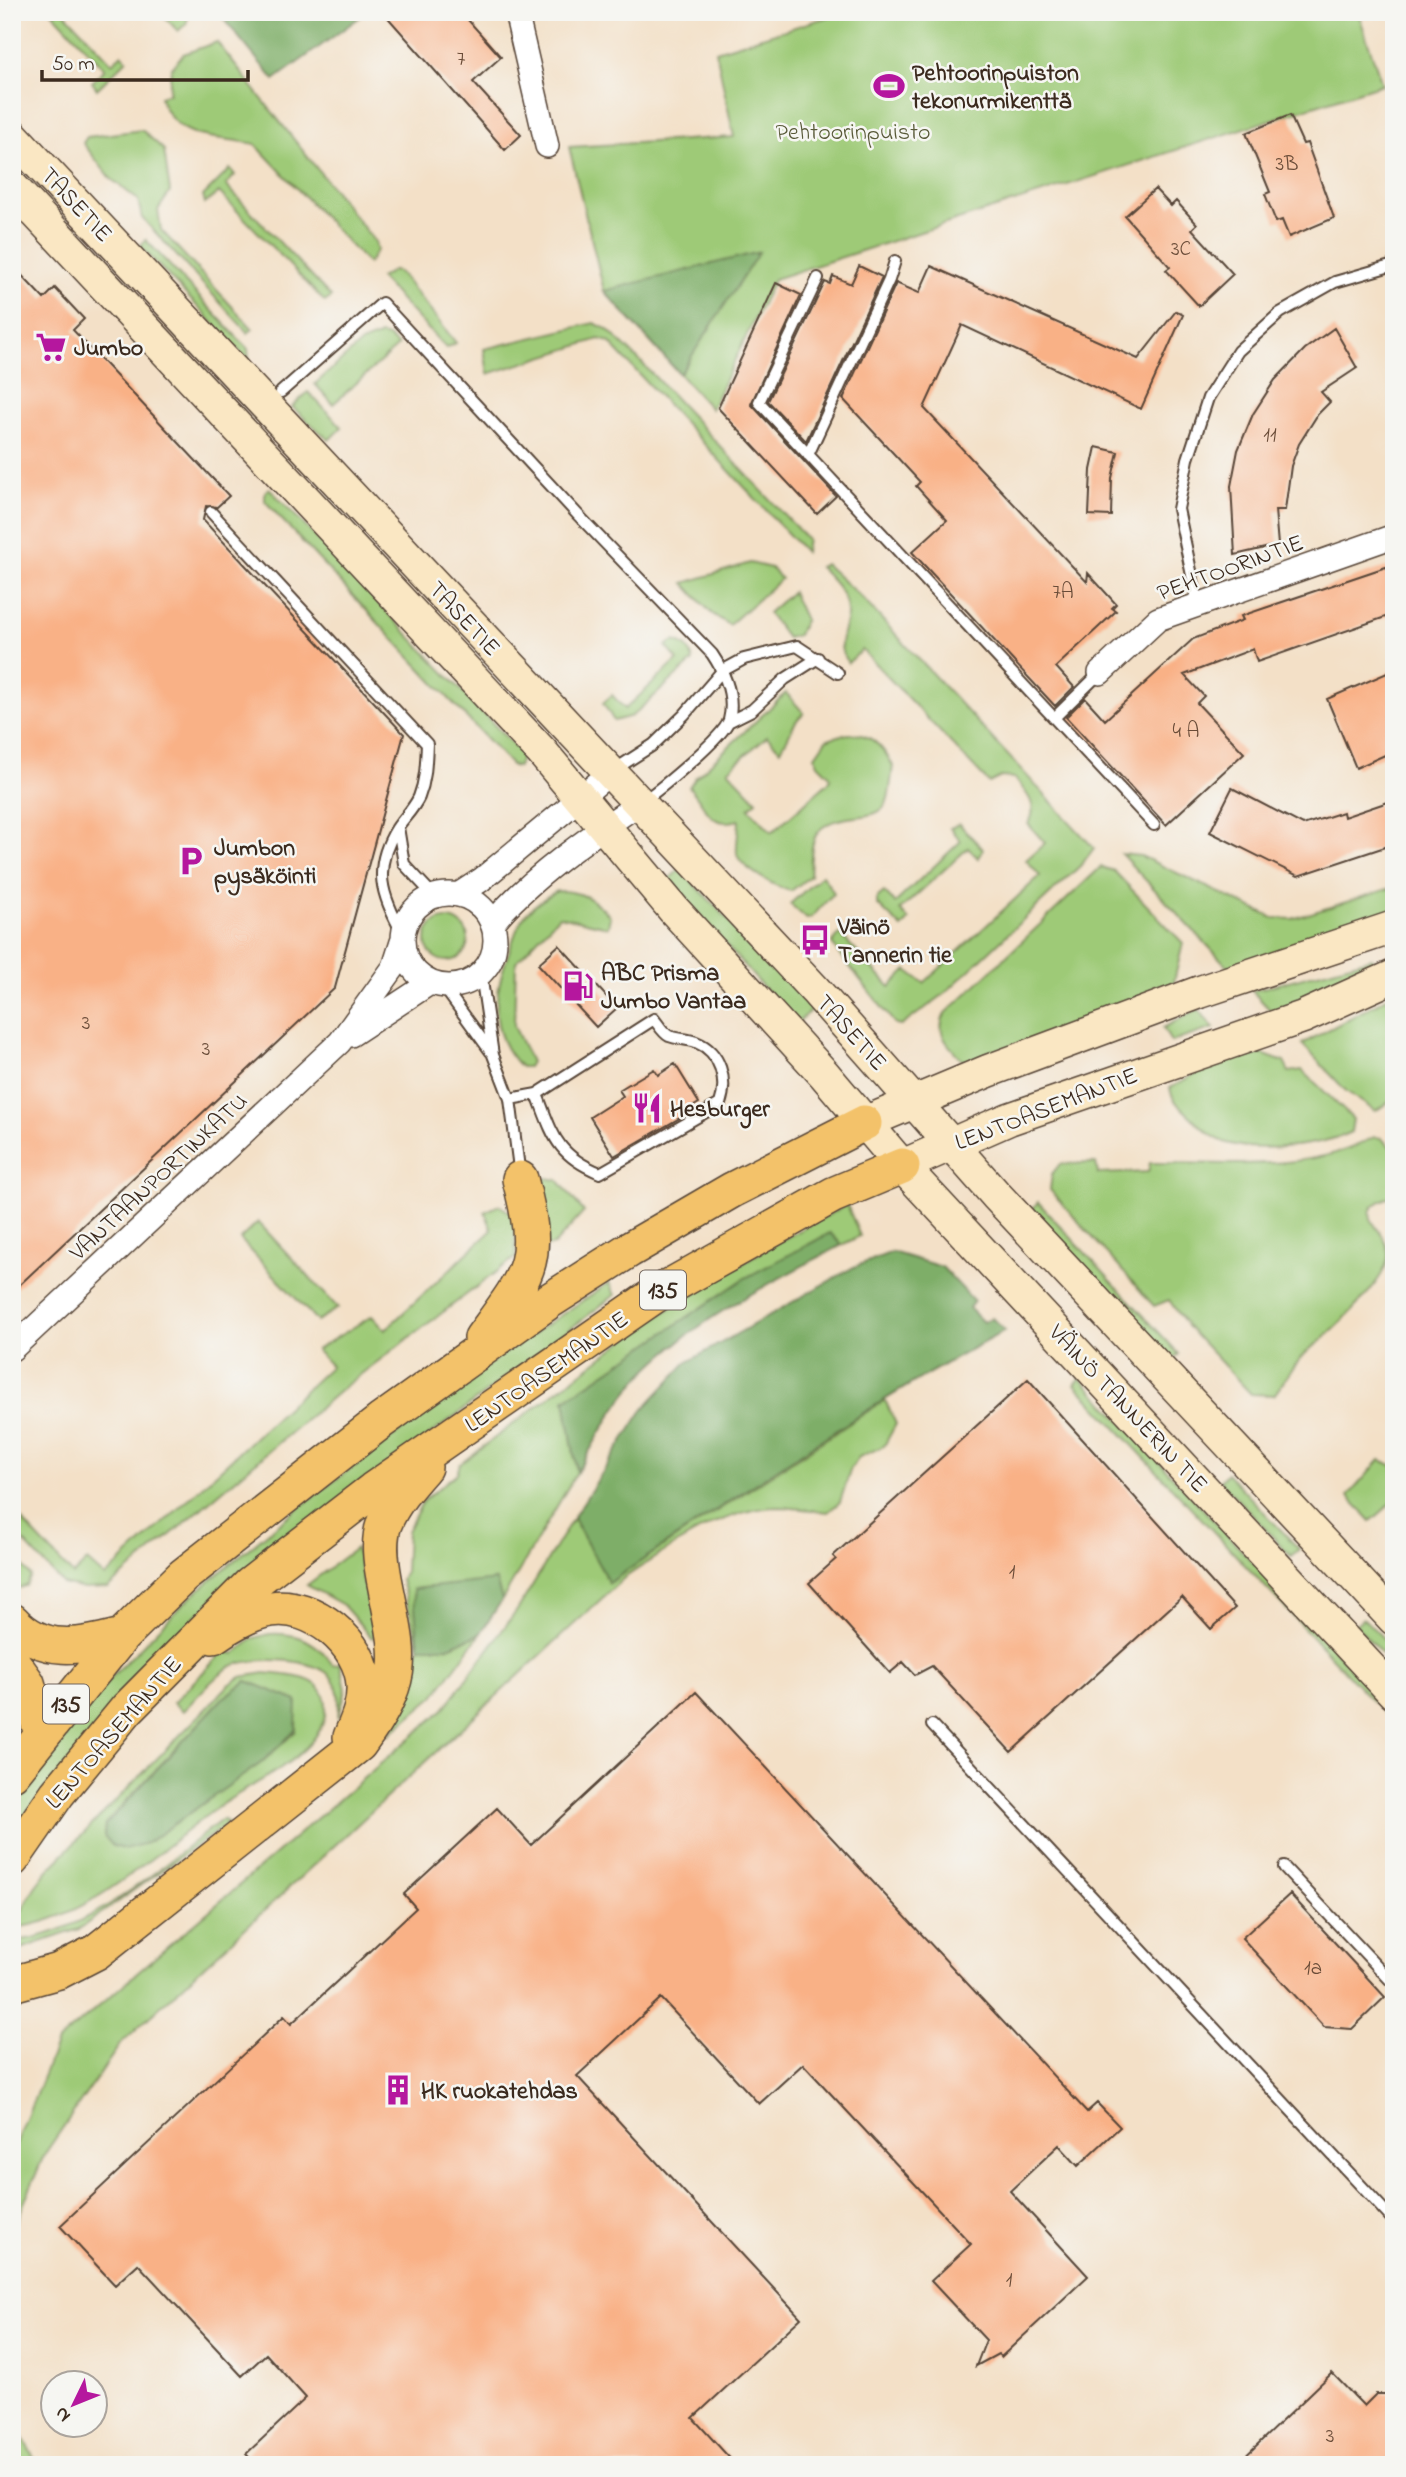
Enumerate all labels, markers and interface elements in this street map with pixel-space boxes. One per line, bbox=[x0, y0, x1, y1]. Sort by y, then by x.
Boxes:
scale bar bbox=[42, 38, 248, 82]
house number: 7 bbox=[457, 45, 466, 75]
text: 50 m bbox=[52, 50, 95, 80]
place label: Pehtoorinpuiston tekonurmikenttä bbox=[911, 57, 1079, 120]
sports icon: Pehtoorinpuiston tekonurmikenttä bbox=[872, 69, 906, 103]
park label: Pehtoorinpuisto bbox=[775, 116, 931, 151]
house number: 3B bbox=[1276, 150, 1298, 180]
street label: TASETIE bbox=[31, 160, 119, 251]
house number: 3C bbox=[1171, 235, 1191, 265]
supermarket icon: Jumbo bbox=[34, 330, 68, 364]
place label: Jumbo bbox=[74, 332, 143, 367]
house number: 11 bbox=[1263, 421, 1277, 451]
street label: PEHTOORINTIE bbox=[1153, 527, 1309, 612]
street label: TASETIE bbox=[419, 574, 507, 665]
house number: 7A bbox=[1052, 578, 1074, 608]
house number: 4 A bbox=[1173, 717, 1199, 747]
place label: Jumbon pysäköinti bbox=[214, 832, 316, 896]
parking icon: Jumbon pysäköinti bbox=[174, 844, 208, 878]
place label: Väinö Tannerin tie bbox=[837, 911, 953, 974]
bus stop icon: Väinö Tannerin tie bbox=[798, 923, 832, 957]
place label: ABC Prisma Jumbo Vantaa bbox=[601, 957, 746, 1020]
fuel station icon: ABC Prisma Jumbo Vantaa bbox=[561, 969, 595, 1003]
street label: TASETIE bbox=[806, 988, 894, 1080]
house number: 3 bbox=[82, 1009, 90, 1039]
house number: 3 bbox=[202, 1035, 210, 1065]
street label: LENTOASEMANTIE bbox=[950, 1059, 1143, 1161]
street label: VANTAANPORTINKATU bbox=[62, 1086, 257, 1271]
restaurant icon: Hesburger bbox=[630, 1091, 664, 1125]
place label: Hesburger bbox=[670, 1093, 770, 1129]
road number: 135 bbox=[640, 1270, 686, 1310]
street label: LENTOASEMANTIE bbox=[458, 1303, 637, 1443]
street label: VÄINÖ TANNERIN TIE bbox=[1039, 1317, 1215, 1502]
house number: 1 bbox=[1009, 1558, 1016, 1588]
street label: LENTOASEMANTIE bbox=[38, 1649, 192, 1818]
road number: 135 bbox=[43, 1684, 89, 1723]
house number: 1a bbox=[1304, 1954, 1322, 1984]
building icon: HK ruokatehdas bbox=[381, 2073, 415, 2107]
place label: HK ruokatehdas bbox=[421, 2075, 578, 2110]
house number: 1 bbox=[1006, 2266, 1013, 2296]
north arrow bbox=[38, 2368, 108, 2438]
text: N bbox=[49, 2400, 78, 2428]
house number: 3 bbox=[1326, 2422, 1334, 2452]

